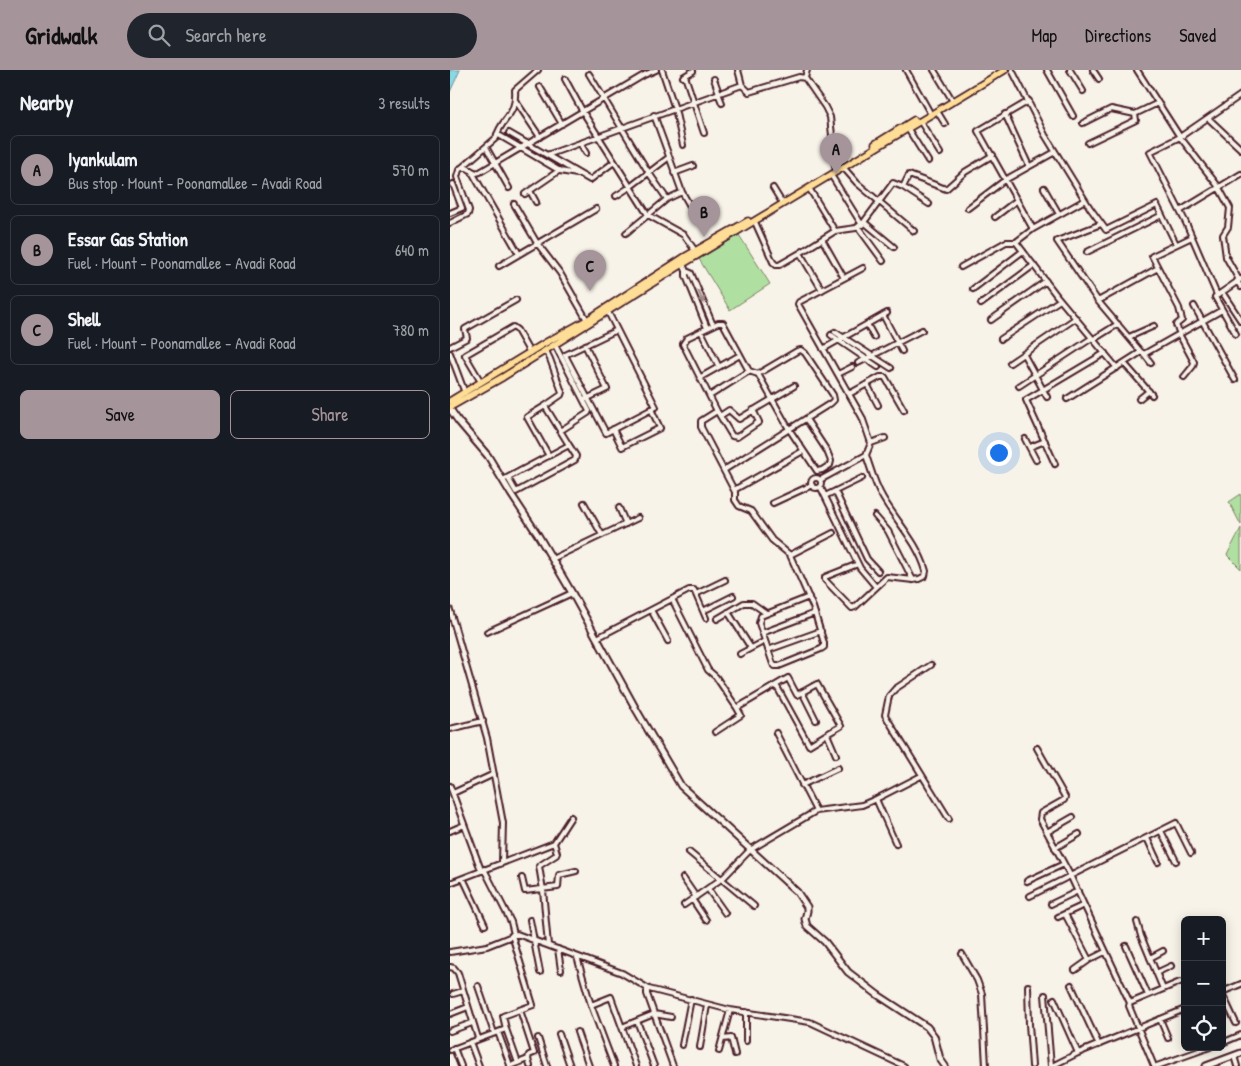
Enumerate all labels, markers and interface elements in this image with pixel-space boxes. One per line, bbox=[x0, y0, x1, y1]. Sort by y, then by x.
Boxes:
search box bbox=[127, 13, 477, 58]
text: Gridwalk bbox=[25, 19, 97, 51]
icon: search bbox=[145, 21, 173, 49]
text: Search here bbox=[185, 22, 267, 48]
text: Map bbox=[1032, 23, 1057, 48]
text: Directions bbox=[1085, 23, 1151, 48]
text: Saved bbox=[1179, 23, 1216, 48]
text: Nearby bbox=[20, 88, 73, 117]
text: 3 results bbox=[378, 92, 430, 114]
pin: A bbox=[820, 133, 852, 174]
text: Iyankulam bbox=[68, 146, 137, 172]
text: A bbox=[33, 159, 41, 181]
text: 570 m bbox=[393, 159, 429, 181]
text: Bus stop · Mount - Poonamallee - Avadi Road bbox=[68, 172, 322, 194]
pin: B bbox=[688, 196, 720, 237]
text: Essar Gas Station bbox=[68, 226, 188, 252]
text: B bbox=[33, 239, 41, 261]
text: 640 m bbox=[395, 239, 429, 261]
pin: C bbox=[574, 250, 606, 291]
text: Fuel · Mount - Poonamallee - Avadi Road bbox=[68, 252, 295, 274]
one-way arrow bbox=[697, 289, 705, 304]
text: Shell bbox=[68, 306, 100, 332]
text: C bbox=[33, 319, 41, 341]
text: 780 m bbox=[392, 319, 429, 341]
text: Fuel · Mount - Poonamallee - Avadi Road bbox=[68, 332, 295, 354]
button: Save bbox=[20, 390, 220, 439]
button: Share bbox=[230, 390, 430, 439]
your location bbox=[986, 440, 1012, 466]
map controls bbox=[1181, 916, 1226, 1051]
button: + bbox=[1181, 916, 1226, 961]
button: − bbox=[1181, 961, 1226, 1006]
button: locate bbox=[1181, 1006, 1226, 1051]

